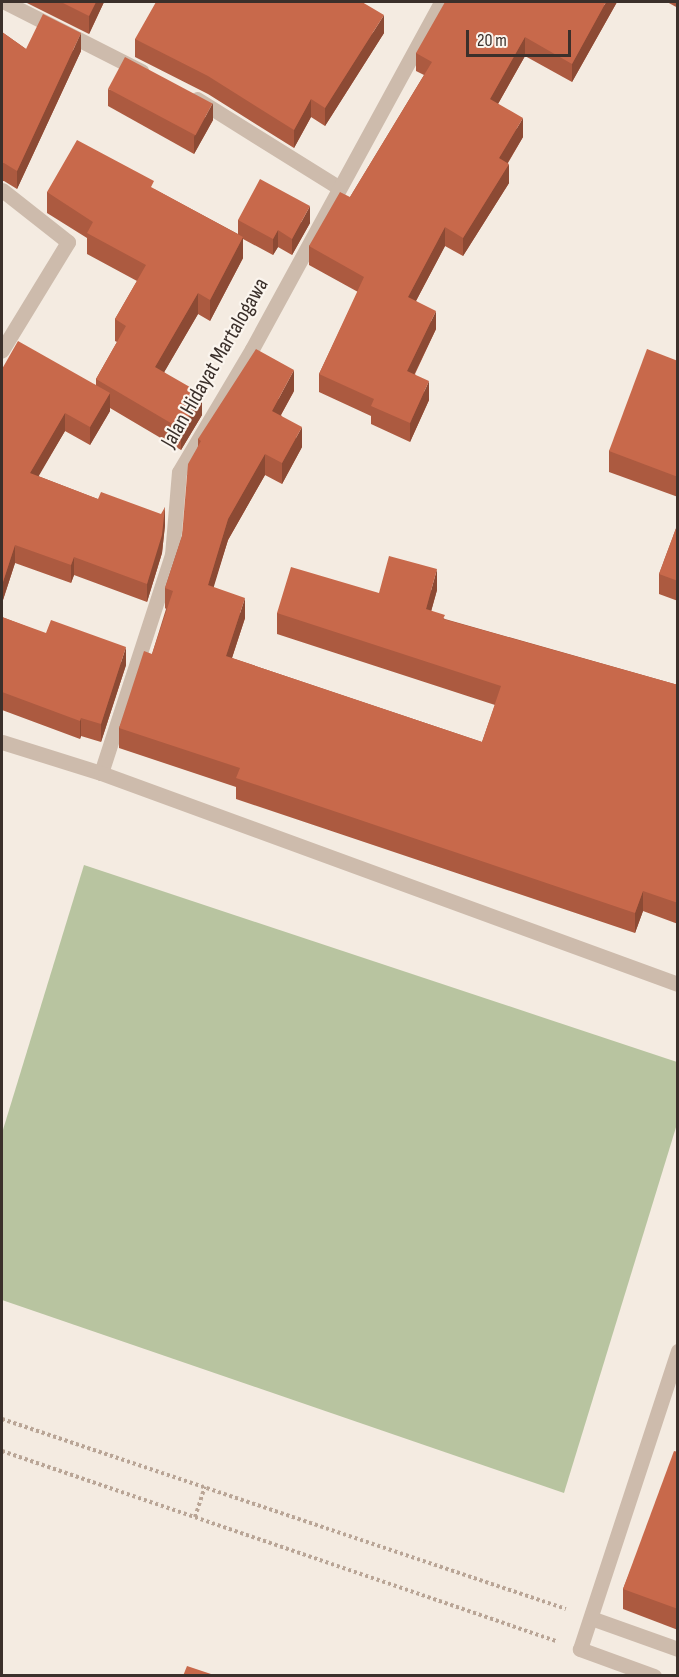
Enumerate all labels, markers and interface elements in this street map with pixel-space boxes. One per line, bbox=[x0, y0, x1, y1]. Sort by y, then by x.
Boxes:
scale bar bbox=[469, 18, 574, 56]
text: 20 m bbox=[477, 30, 507, 51]
street label: Jalan Hidayat Martalogawa bbox=[156, 273, 274, 453]

